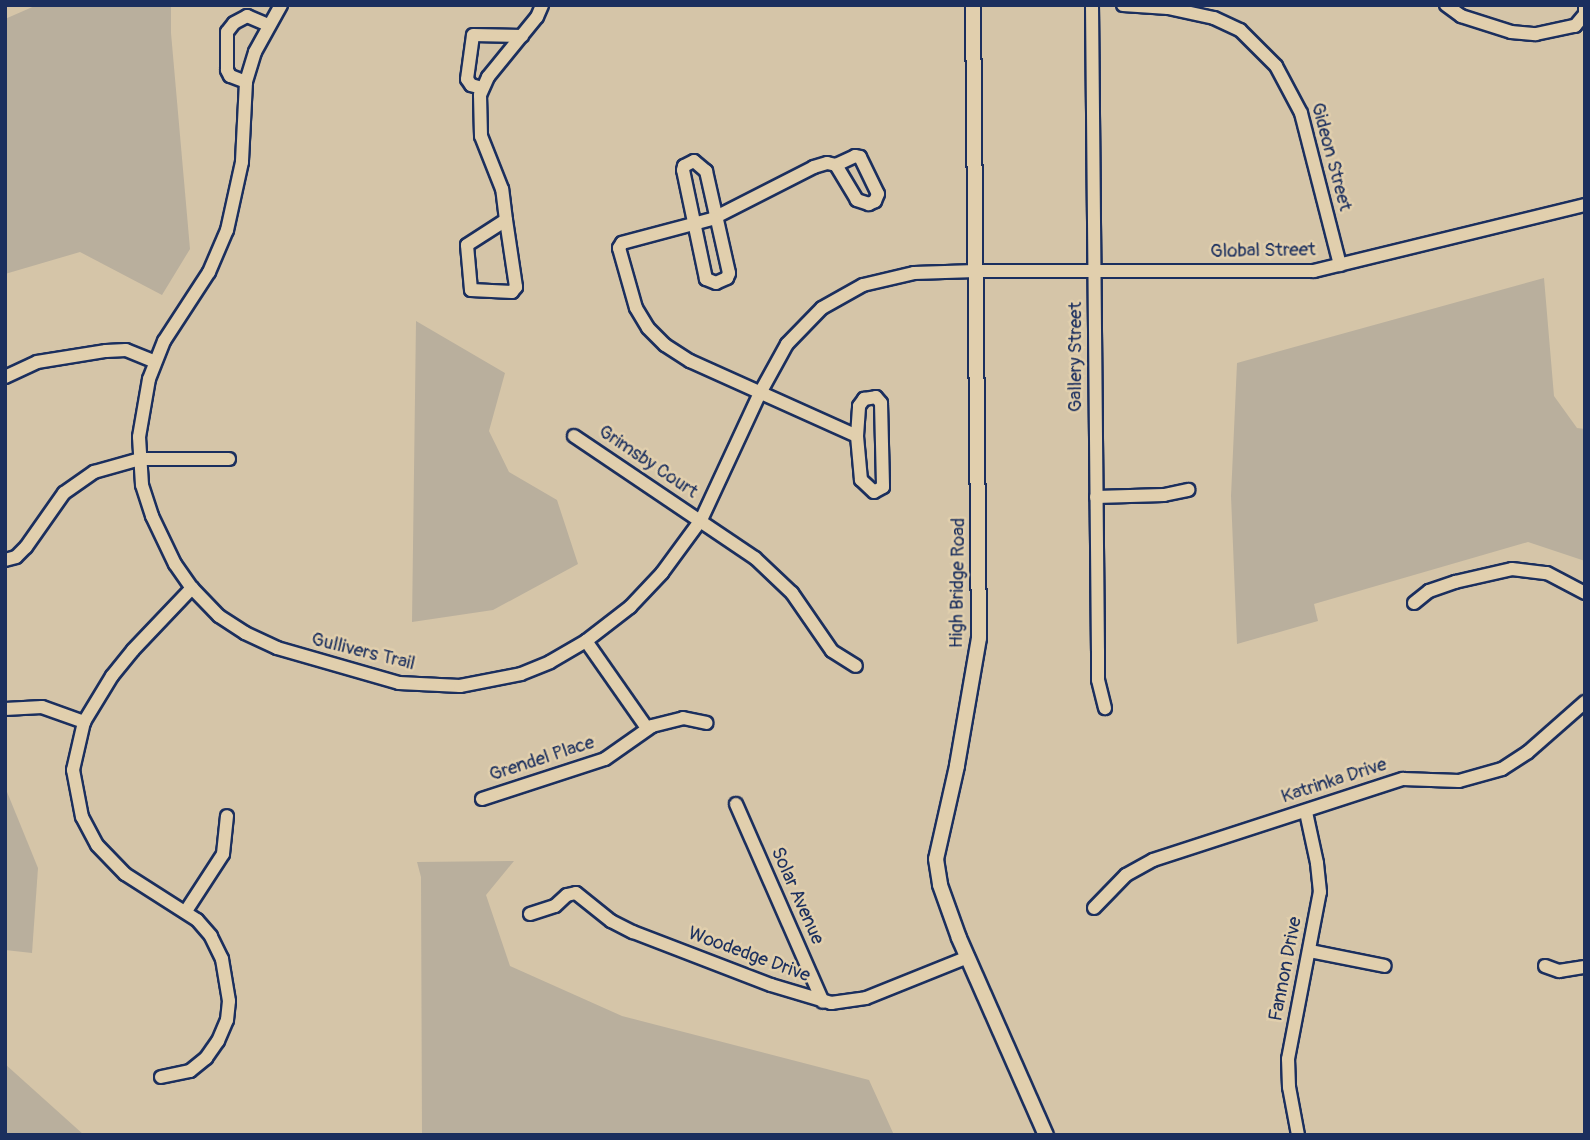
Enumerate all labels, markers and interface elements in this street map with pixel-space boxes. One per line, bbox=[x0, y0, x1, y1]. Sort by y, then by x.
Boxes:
street label: Gideon Street bbox=[1306, 100, 1356, 214]
street label: Global Street bbox=[1210, 239, 1316, 263]
street label: Gallery Street bbox=[1065, 302, 1087, 412]
street label: Grimsby Court bbox=[594, 420, 702, 504]
street label: High Bridge Road bbox=[945, 517, 971, 649]
street label: Gullivers Trail bbox=[309, 628, 417, 676]
street label: Grendel Place bbox=[487, 731, 597, 787]
street label: Katrinka Drive bbox=[1278, 753, 1390, 809]
street label: Solar Avenue bbox=[765, 844, 829, 948]
street label: Fannon Drive bbox=[1265, 915, 1307, 1023]
street label: Woodedge Drive bbox=[685, 922, 813, 988]

